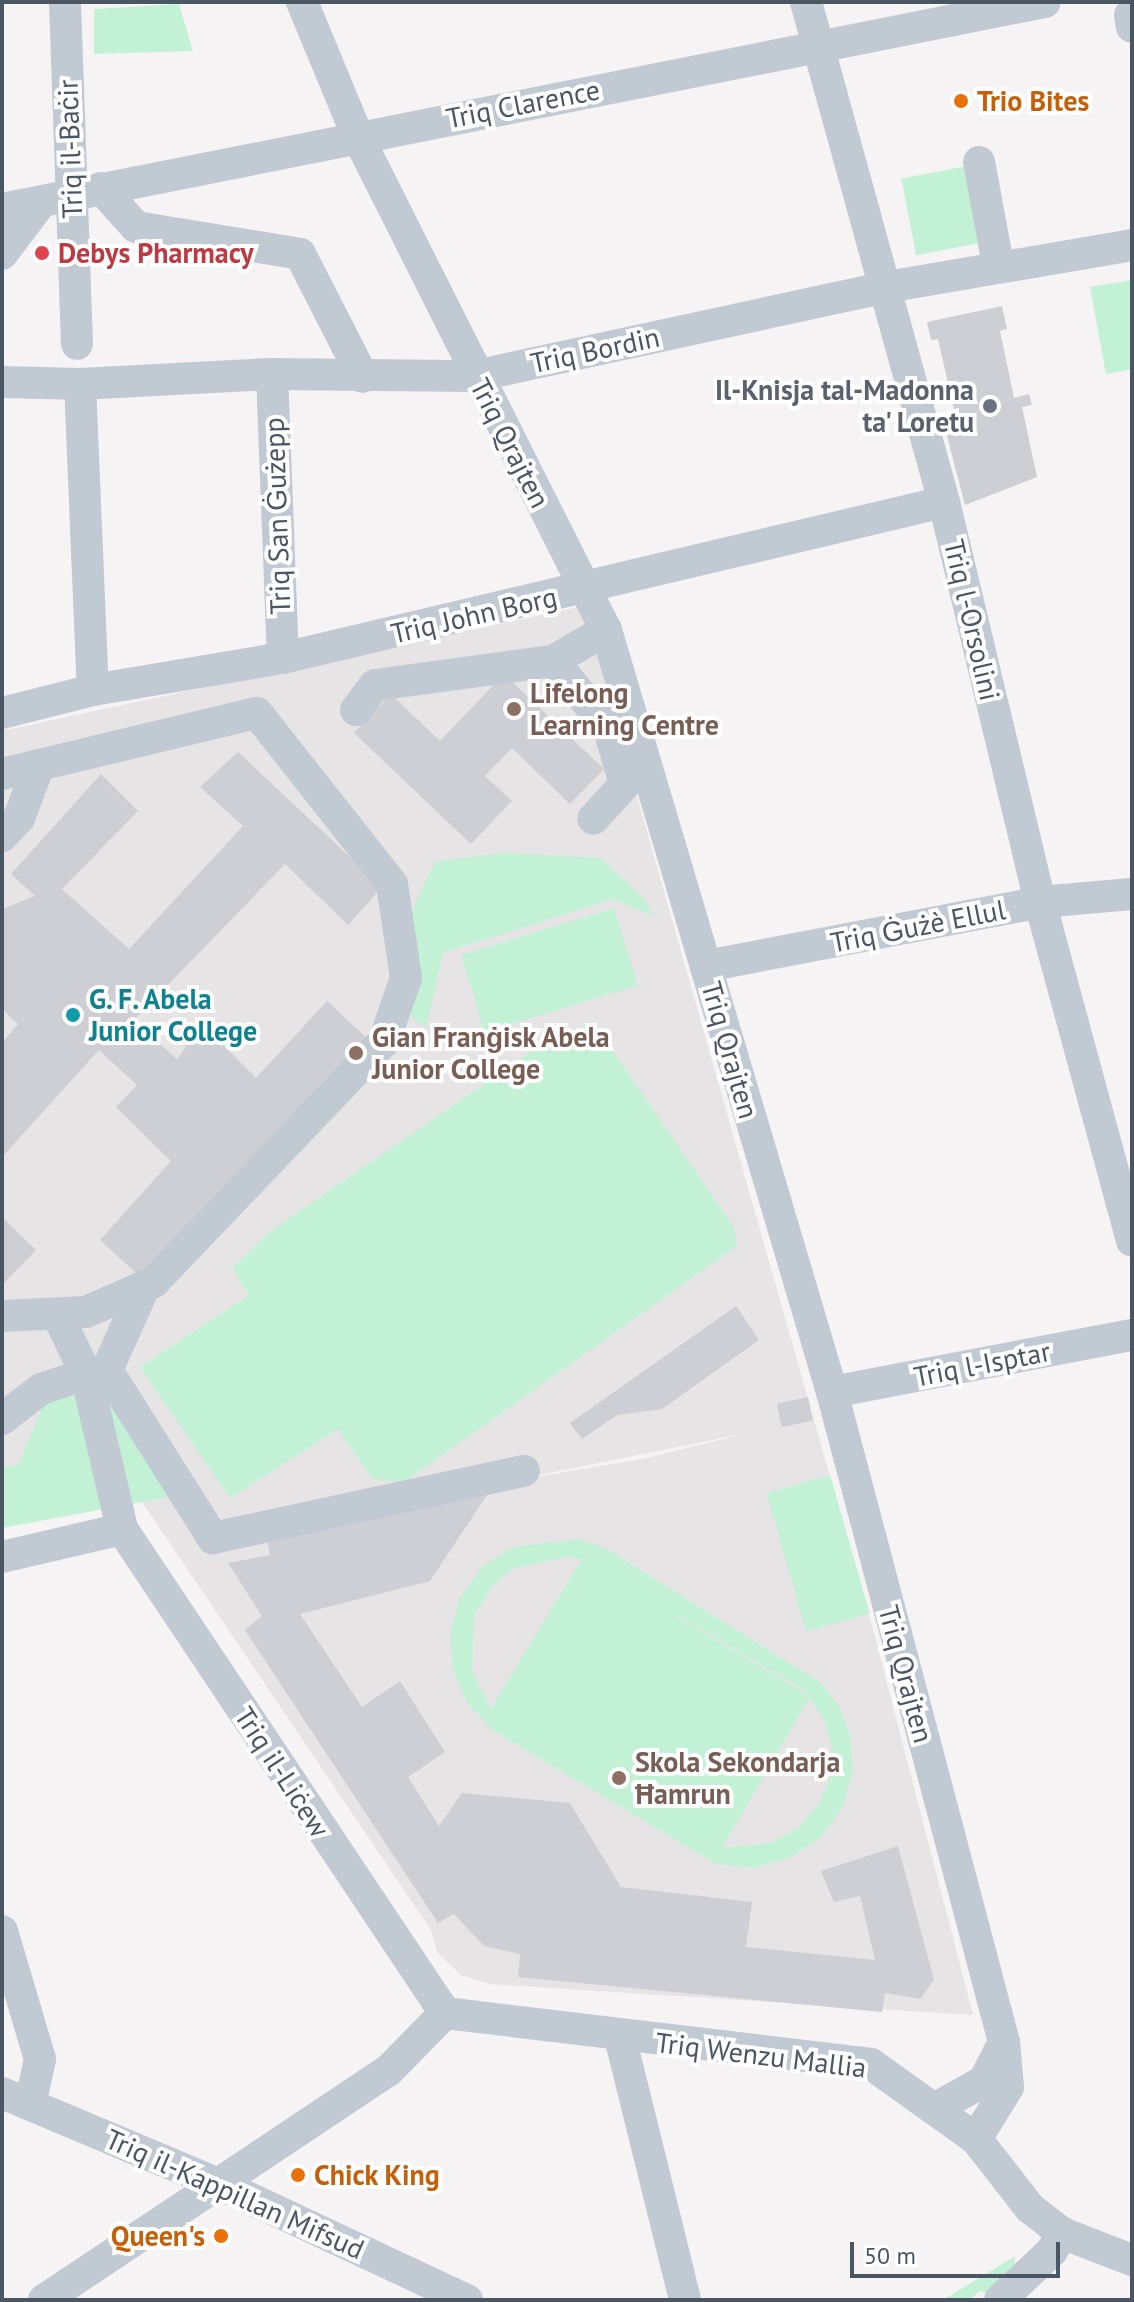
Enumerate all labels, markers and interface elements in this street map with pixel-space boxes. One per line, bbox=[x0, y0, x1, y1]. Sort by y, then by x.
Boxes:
street label: Triq Clarence bbox=[443, 73, 603, 135]
street label: Triq il-Baċir bbox=[51, 79, 89, 219]
place label: Trio Bites bbox=[977, 84, 1089, 118]
marker: Trio Bites bbox=[952, 92, 970, 110]
place label: Debys Pharmacy bbox=[58, 236, 254, 270]
marker: Debys Pharmacy bbox=[33, 244, 51, 262]
street label: Triq Bordin bbox=[527, 320, 663, 380]
street label: Triq Qrajten bbox=[463, 373, 557, 513]
place label: Il-Knisja tal-Madonna ta' Loretu bbox=[715, 373, 974, 439]
marker: Il-Knisja tal-Madonna ta' Loretu bbox=[981, 397, 999, 415]
street label: Triq San Ġużepp bbox=[257, 417, 297, 615]
street label: Triq l-Orsolini bbox=[937, 536, 1007, 704]
street label: Triq John Borg bbox=[388, 580, 560, 650]
place label: Lifelong Learning Centre bbox=[530, 676, 719, 742]
marker: Lifelong Learning Centre bbox=[505, 700, 523, 718]
street label: Triq Ġużè Ellul bbox=[828, 893, 1008, 959]
street label: Triq Qrajten bbox=[694, 978, 766, 1122]
place label: G. F. Abela Junior College bbox=[89, 982, 258, 1048]
marker: G. F. Abela Junior College bbox=[64, 1006, 82, 1024]
place label: Gian Franġisk Abela Junior College bbox=[372, 1020, 612, 1086]
marker: Gian Franġisk Abela Junior College bbox=[347, 1044, 365, 1062]
street label: Triq l-Isptar bbox=[911, 1334, 1053, 1394]
street label: Triq Qrajten bbox=[872, 1602, 940, 1746]
street label: Triq il-Liċew bbox=[228, 1701, 336, 1843]
place label: Skola Sekondarja Ħamrun bbox=[635, 1745, 840, 1811]
marker: Skola Sekondarja Ħamrun bbox=[610, 1769, 628, 1787]
street label: Triq Wenzu Mallia bbox=[653, 2025, 869, 2085]
street label: Triq il-Kappillan Mifsud bbox=[101, 2122, 369, 2266]
place label: Chick King bbox=[314, 2158, 441, 2192]
marker: Chick King bbox=[289, 2166, 307, 2184]
place label: Queen's bbox=[111, 2219, 205, 2253]
scale bar bbox=[854, 2226, 1064, 2276]
marker: Queen's bbox=[212, 2227, 230, 2245]
text: 50 m bbox=[864, 2240, 916, 2271]

